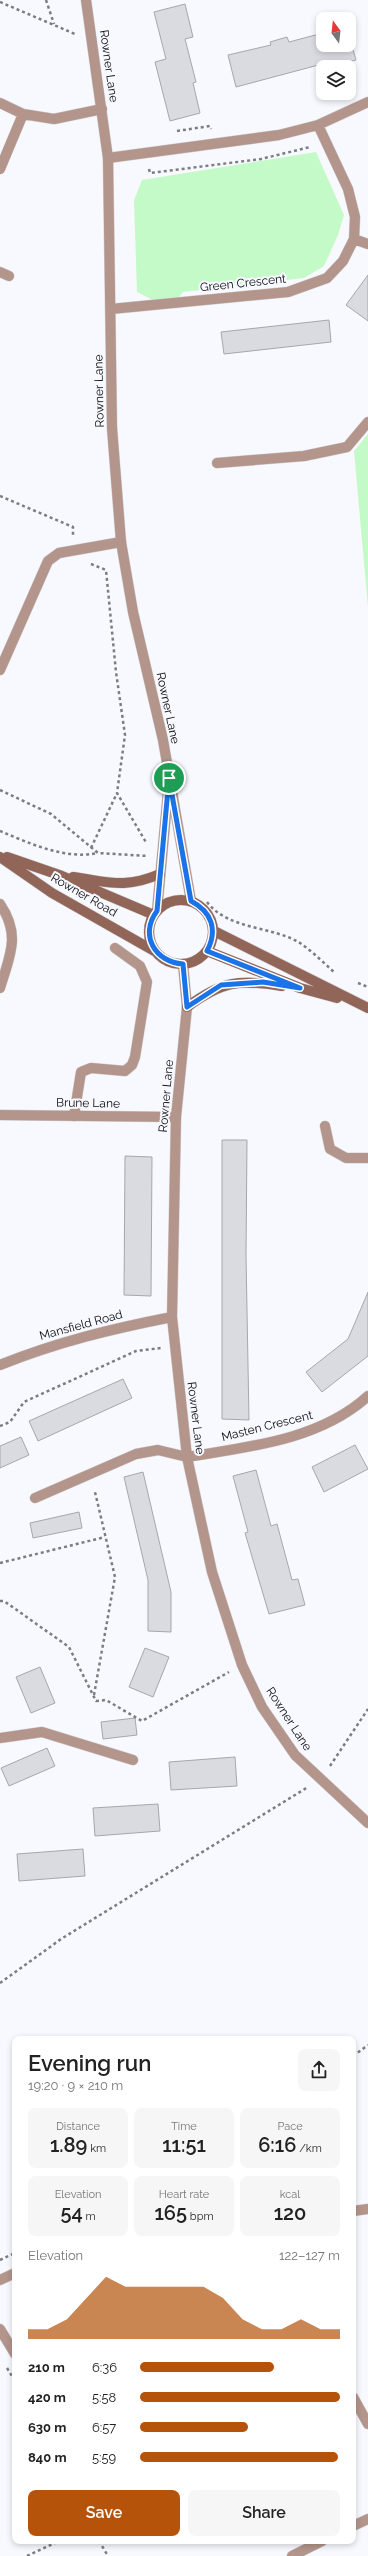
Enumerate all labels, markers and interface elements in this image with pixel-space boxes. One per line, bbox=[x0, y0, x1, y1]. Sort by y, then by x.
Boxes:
north arrow bbox=[316, 12, 356, 52]
map controls bbox=[316, 12, 356, 100]
street label: Rowner Lane bbox=[97, 29, 121, 103]
button: layers bbox=[316, 60, 356, 100]
street label: Green Crescent bbox=[199, 272, 287, 294]
street label: Rowner Lane bbox=[91, 354, 107, 428]
street label: Rowner Lane bbox=[154, 671, 182, 745]
pin bbox=[152, 761, 186, 795]
icon: arrive bbox=[158, 767, 180, 789]
street label: Rowner Road bbox=[48, 870, 120, 920]
street label: Rowner Lane bbox=[156, 1059, 176, 1133]
street label: Brune Lane bbox=[56, 1095, 120, 1111]
street label: Mansfield Road bbox=[38, 1307, 124, 1343]
street label: Rowner Lane bbox=[185, 1381, 207, 1455]
street label: Masten Crescent bbox=[220, 1408, 314, 1444]
street label: Rowner Lane bbox=[263, 1685, 315, 1753]
button: share bbox=[298, 2049, 340, 2091]
text: Evening run bbox=[28, 2050, 151, 2076]
text: 19:20 · 9 × 210 m bbox=[28, 2078, 123, 2093]
text: Distance bbox=[56, 2120, 100, 2133]
text: Time bbox=[171, 2120, 197, 2133]
text: Pace bbox=[277, 2120, 303, 2133]
text: 1.89 bbox=[50, 2133, 87, 2157]
text: 11:51 bbox=[162, 2133, 206, 2157]
text: 6:16 bbox=[258, 2133, 296, 2157]
text: km bbox=[87, 2142, 106, 2155]
text: /km bbox=[296, 2142, 322, 2155]
text: Elevation bbox=[55, 2188, 101, 2201]
text: Heart rate bbox=[159, 2188, 209, 2201]
text: kcal bbox=[280, 2188, 300, 2201]
text: 54 bbox=[60, 2201, 83, 2225]
text: 165 bbox=[154, 2201, 187, 2225]
text: 120 bbox=[274, 2201, 306, 2225]
text: m bbox=[83, 2210, 96, 2223]
text: bpm bbox=[187, 2210, 214, 2223]
text: Elevation bbox=[28, 2248, 83, 2263]
text: 122–127 m bbox=[279, 2248, 340, 2263]
text: 210 m bbox=[28, 2360, 65, 2375]
text: 6:36 bbox=[92, 2360, 117, 2375]
text: 420 m bbox=[28, 2390, 66, 2405]
text: 5:58 bbox=[92, 2390, 116, 2405]
text: 630 m bbox=[28, 2420, 66, 2435]
text: 6:57 bbox=[92, 2420, 116, 2435]
text: 840 m bbox=[28, 2450, 66, 2465]
text: 5:59 bbox=[92, 2450, 116, 2465]
button: Save bbox=[28, 2490, 180, 2536]
button: Share bbox=[188, 2490, 340, 2536]

